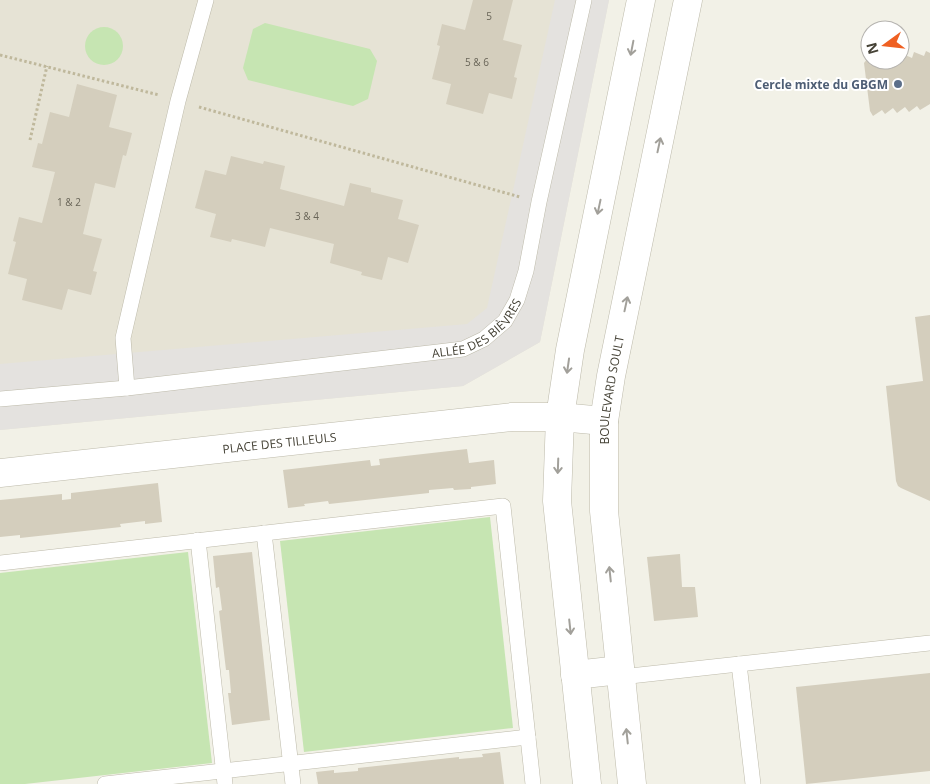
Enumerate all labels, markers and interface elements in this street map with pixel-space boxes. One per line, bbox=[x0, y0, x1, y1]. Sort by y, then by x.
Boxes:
house number: 5 bbox=[486, 9, 492, 23]
north arrow bbox=[860, 20, 910, 70]
one-way arrow bbox=[626, 39, 636, 55]
text: N bbox=[861, 41, 883, 56]
house number: 5 & 6 bbox=[465, 55, 489, 69]
place label: Cercle mixte du GBGM bbox=[755, 76, 888, 93]
marker: Cercle mixte du GBGM bbox=[892, 78, 904, 90]
one-way arrow bbox=[655, 138, 664, 154]
house number: 1 & 2 bbox=[57, 195, 81, 209]
one-way arrow bbox=[594, 199, 604, 215]
house number: 3 & 4 bbox=[295, 209, 319, 223]
street label: ALLÉE DES BIÈVRES bbox=[431, 295, 525, 361]
one-way arrow bbox=[622, 297, 631, 313]
street label: BOULEVARD SOULT bbox=[596, 334, 628, 445]
one-way arrow bbox=[562, 358, 572, 374]
street label: PLACE DES TILLEULS bbox=[222, 428, 337, 457]
one-way arrow bbox=[554, 457, 563, 473]
one-way arrow bbox=[605, 566, 615, 582]
one-way arrow bbox=[565, 619, 575, 635]
one-way arrow bbox=[622, 728, 632, 744]

